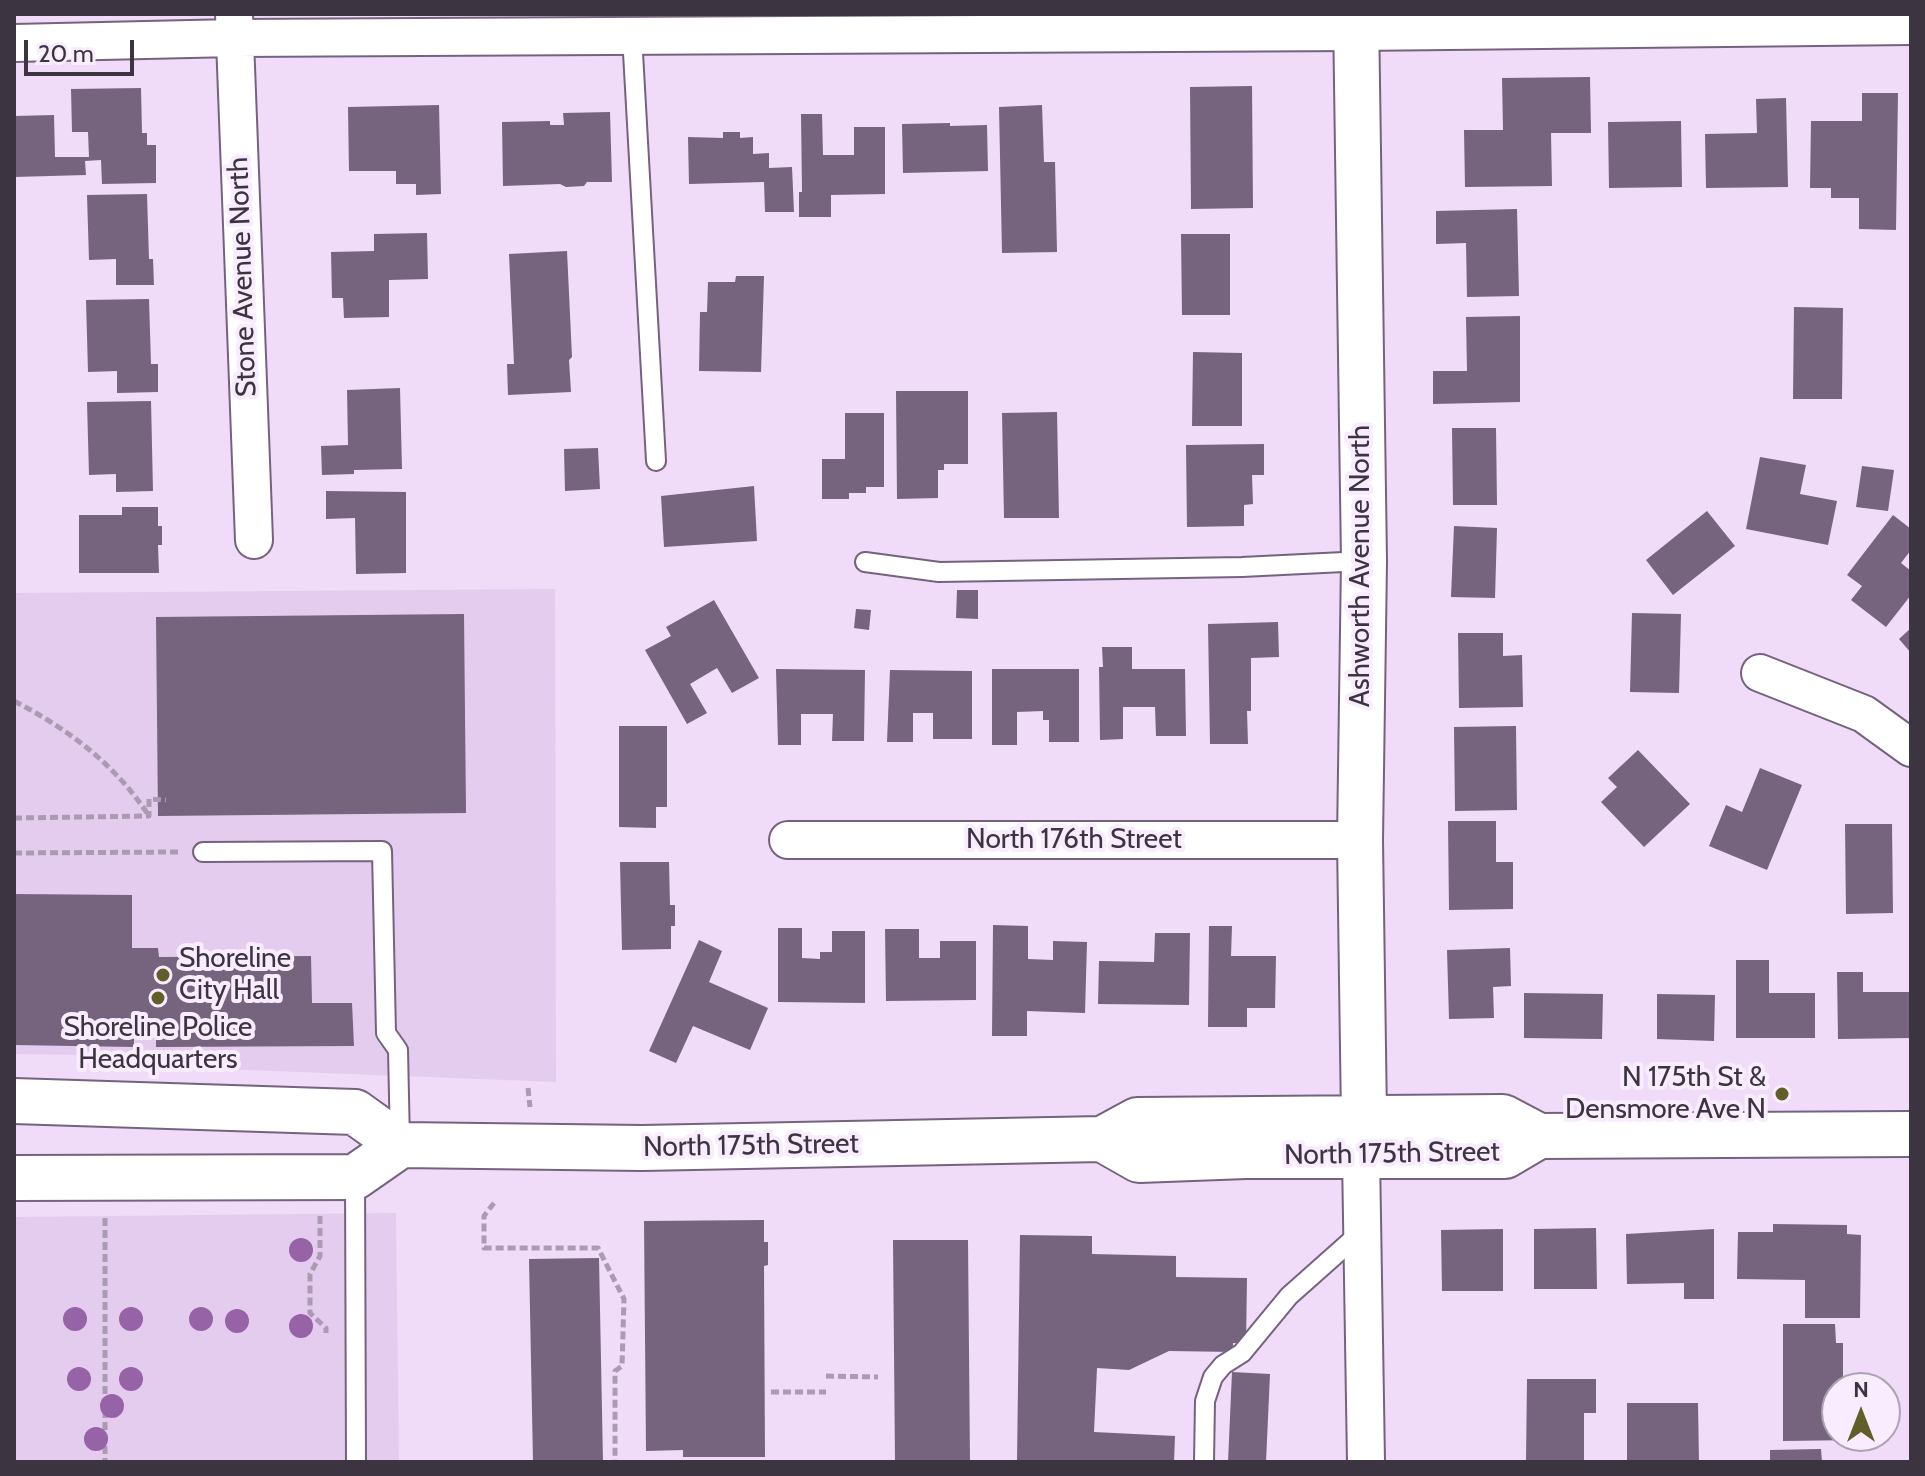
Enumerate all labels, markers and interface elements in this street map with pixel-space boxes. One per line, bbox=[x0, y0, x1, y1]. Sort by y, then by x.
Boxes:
scale bar bbox=[28, 24, 138, 74]
text: 20 m bbox=[38, 39, 94, 68]
street label: Stone Avenue North bbox=[222, 156, 264, 398]
street label: Ashworth Avenue North bbox=[1344, 425, 1378, 707]
street label: North 176th Street bbox=[966, 823, 1182, 857]
place label: Shoreline City Hall bbox=[179, 942, 291, 1008]
marker: Shoreline City Hall bbox=[154, 966, 172, 984]
marker: Shoreline Police Headquarters bbox=[149, 989, 167, 1007]
place label: Shoreline Police Headquarters bbox=[64, 1011, 252, 1077]
place label: N 175th St & Densmore Ave N bbox=[1565, 1061, 1766, 1127]
marker: N 175th St & Densmore Ave N bbox=[1773, 1085, 1791, 1103]
street label: North 175th Street bbox=[643, 1127, 859, 1165]
street label: North 175th Street bbox=[1284, 1135, 1500, 1173]
north arrow bbox=[1821, 1372, 1901, 1452]
text: N bbox=[1853, 1376, 1869, 1403]

